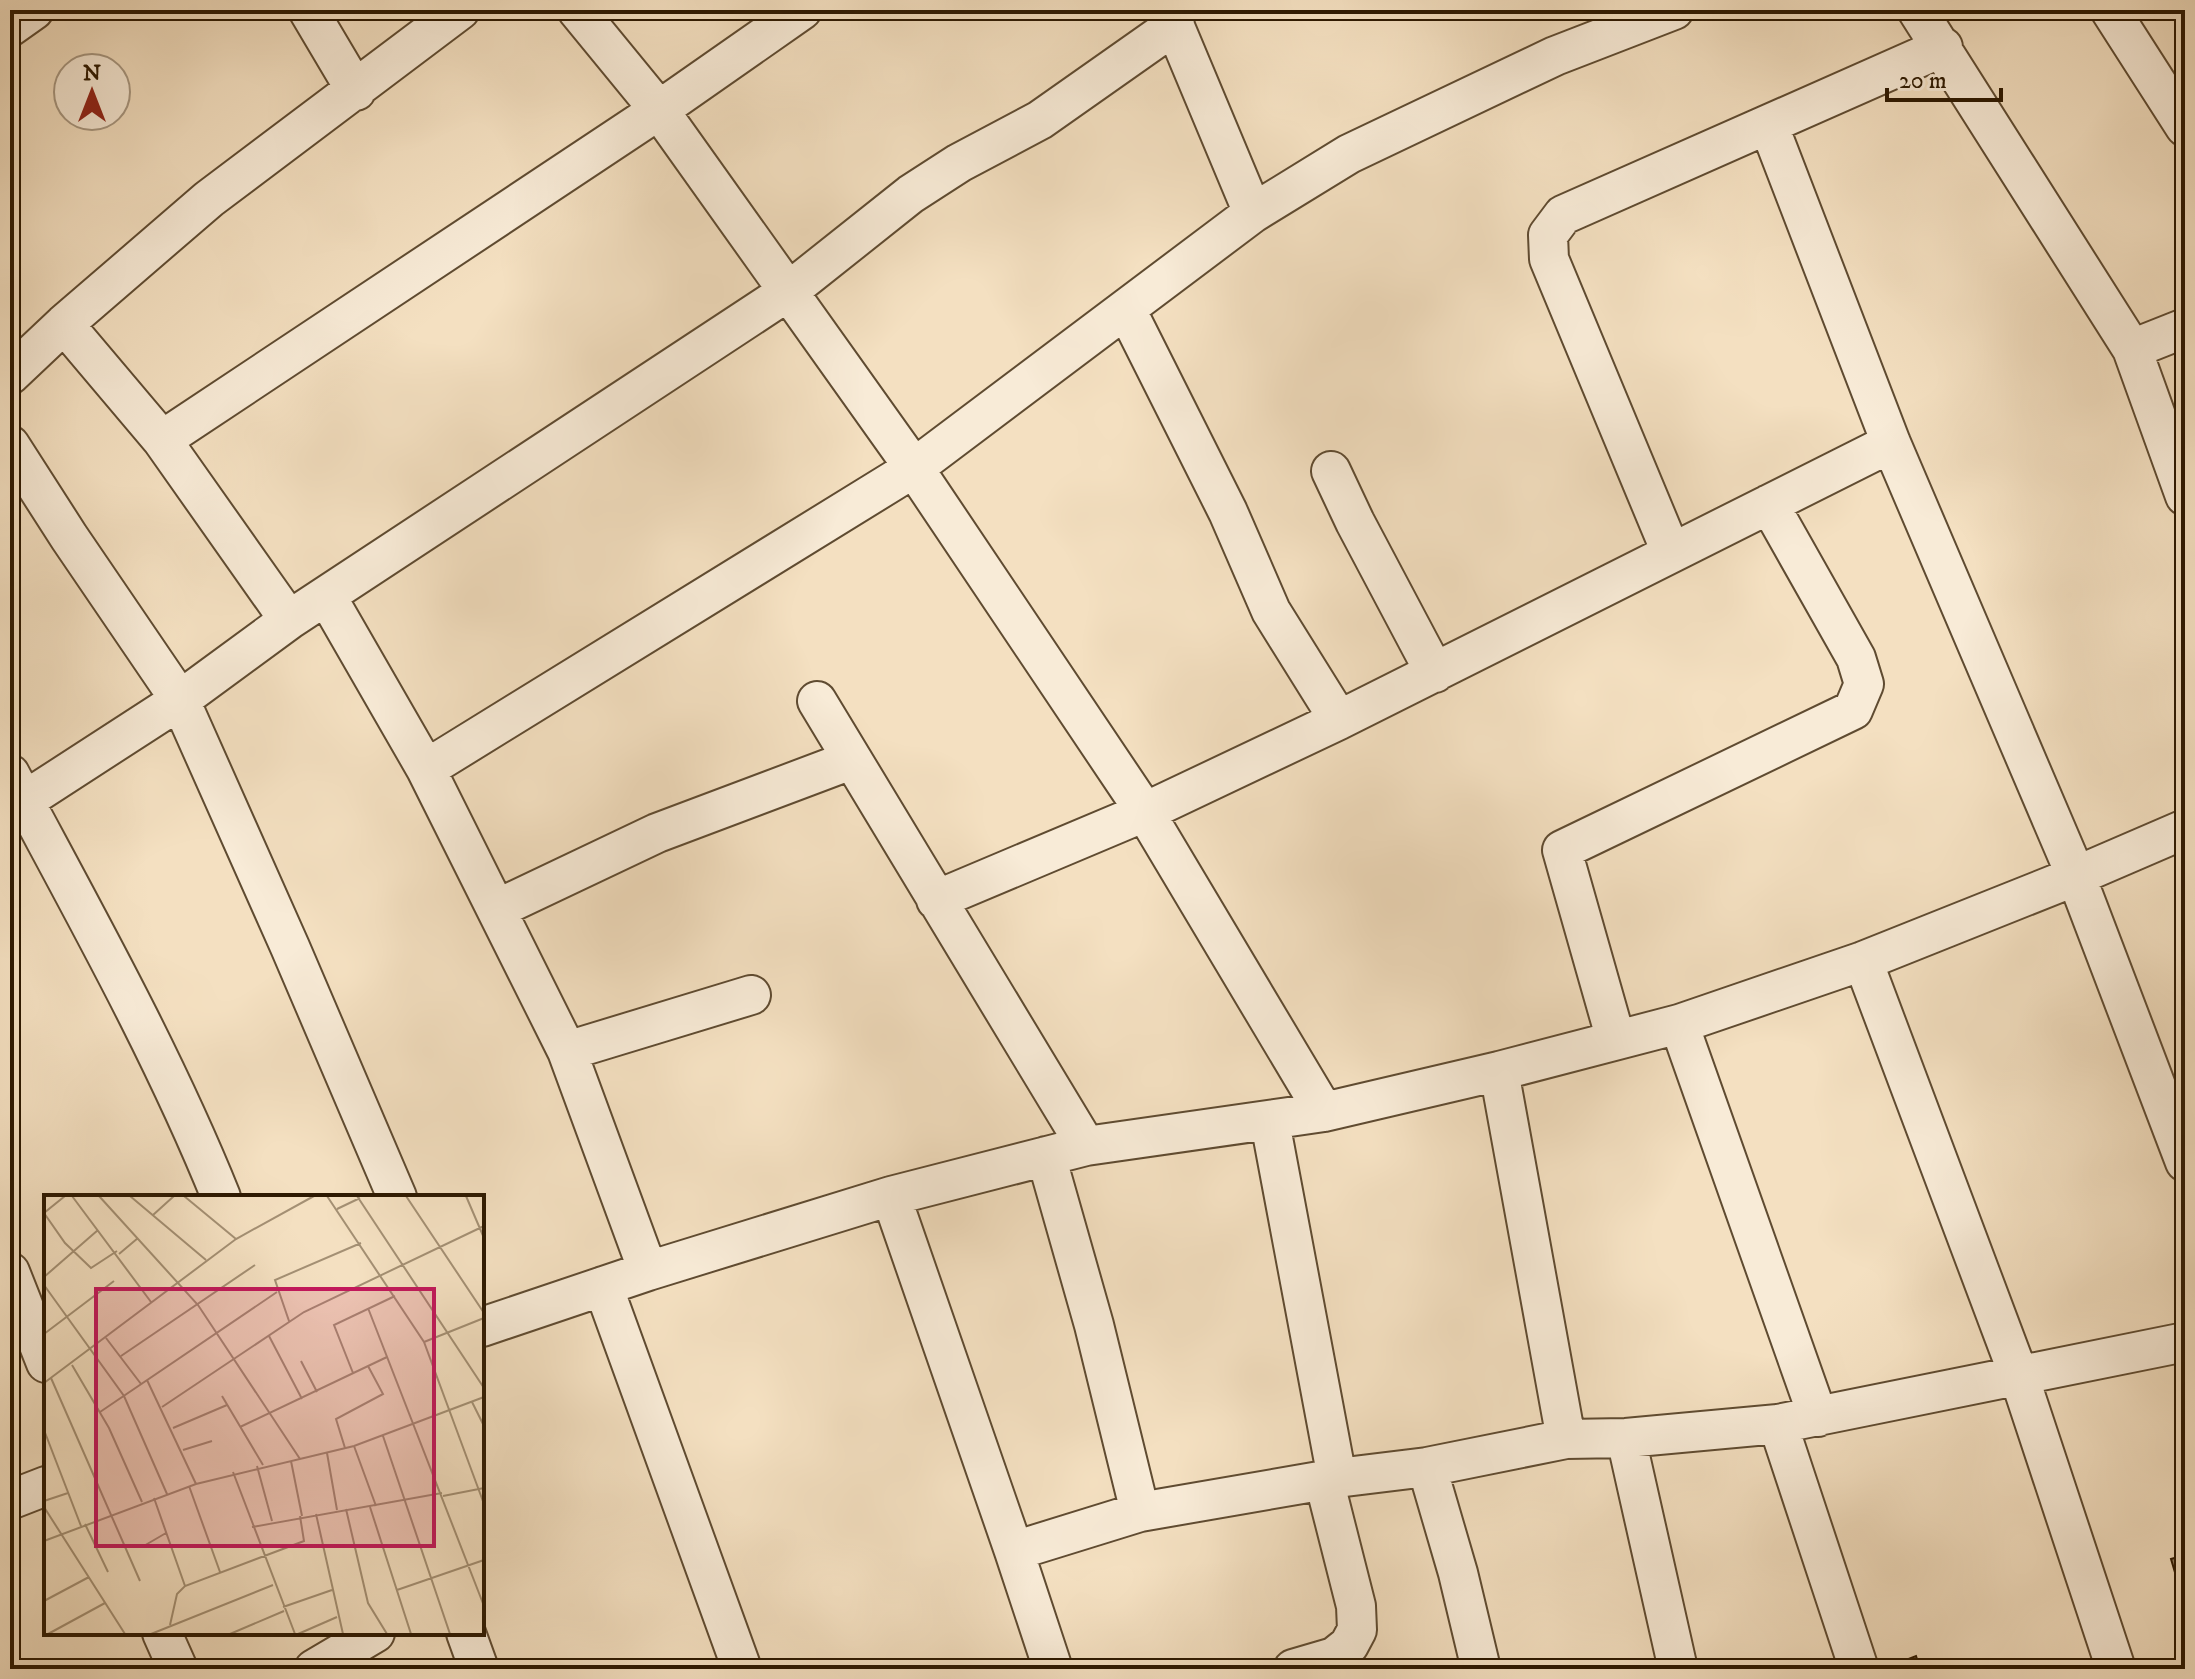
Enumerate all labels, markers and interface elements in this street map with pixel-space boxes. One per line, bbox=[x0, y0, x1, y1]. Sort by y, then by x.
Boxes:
north arrow bbox=[52, 52, 132, 132]
scale bar bbox=[1887, 52, 2001, 102]
text: N bbox=[83, 60, 101, 87]
text: 20 m bbox=[1899, 66, 1947, 96]
inset map bbox=[44, 1195, 484, 1635]

